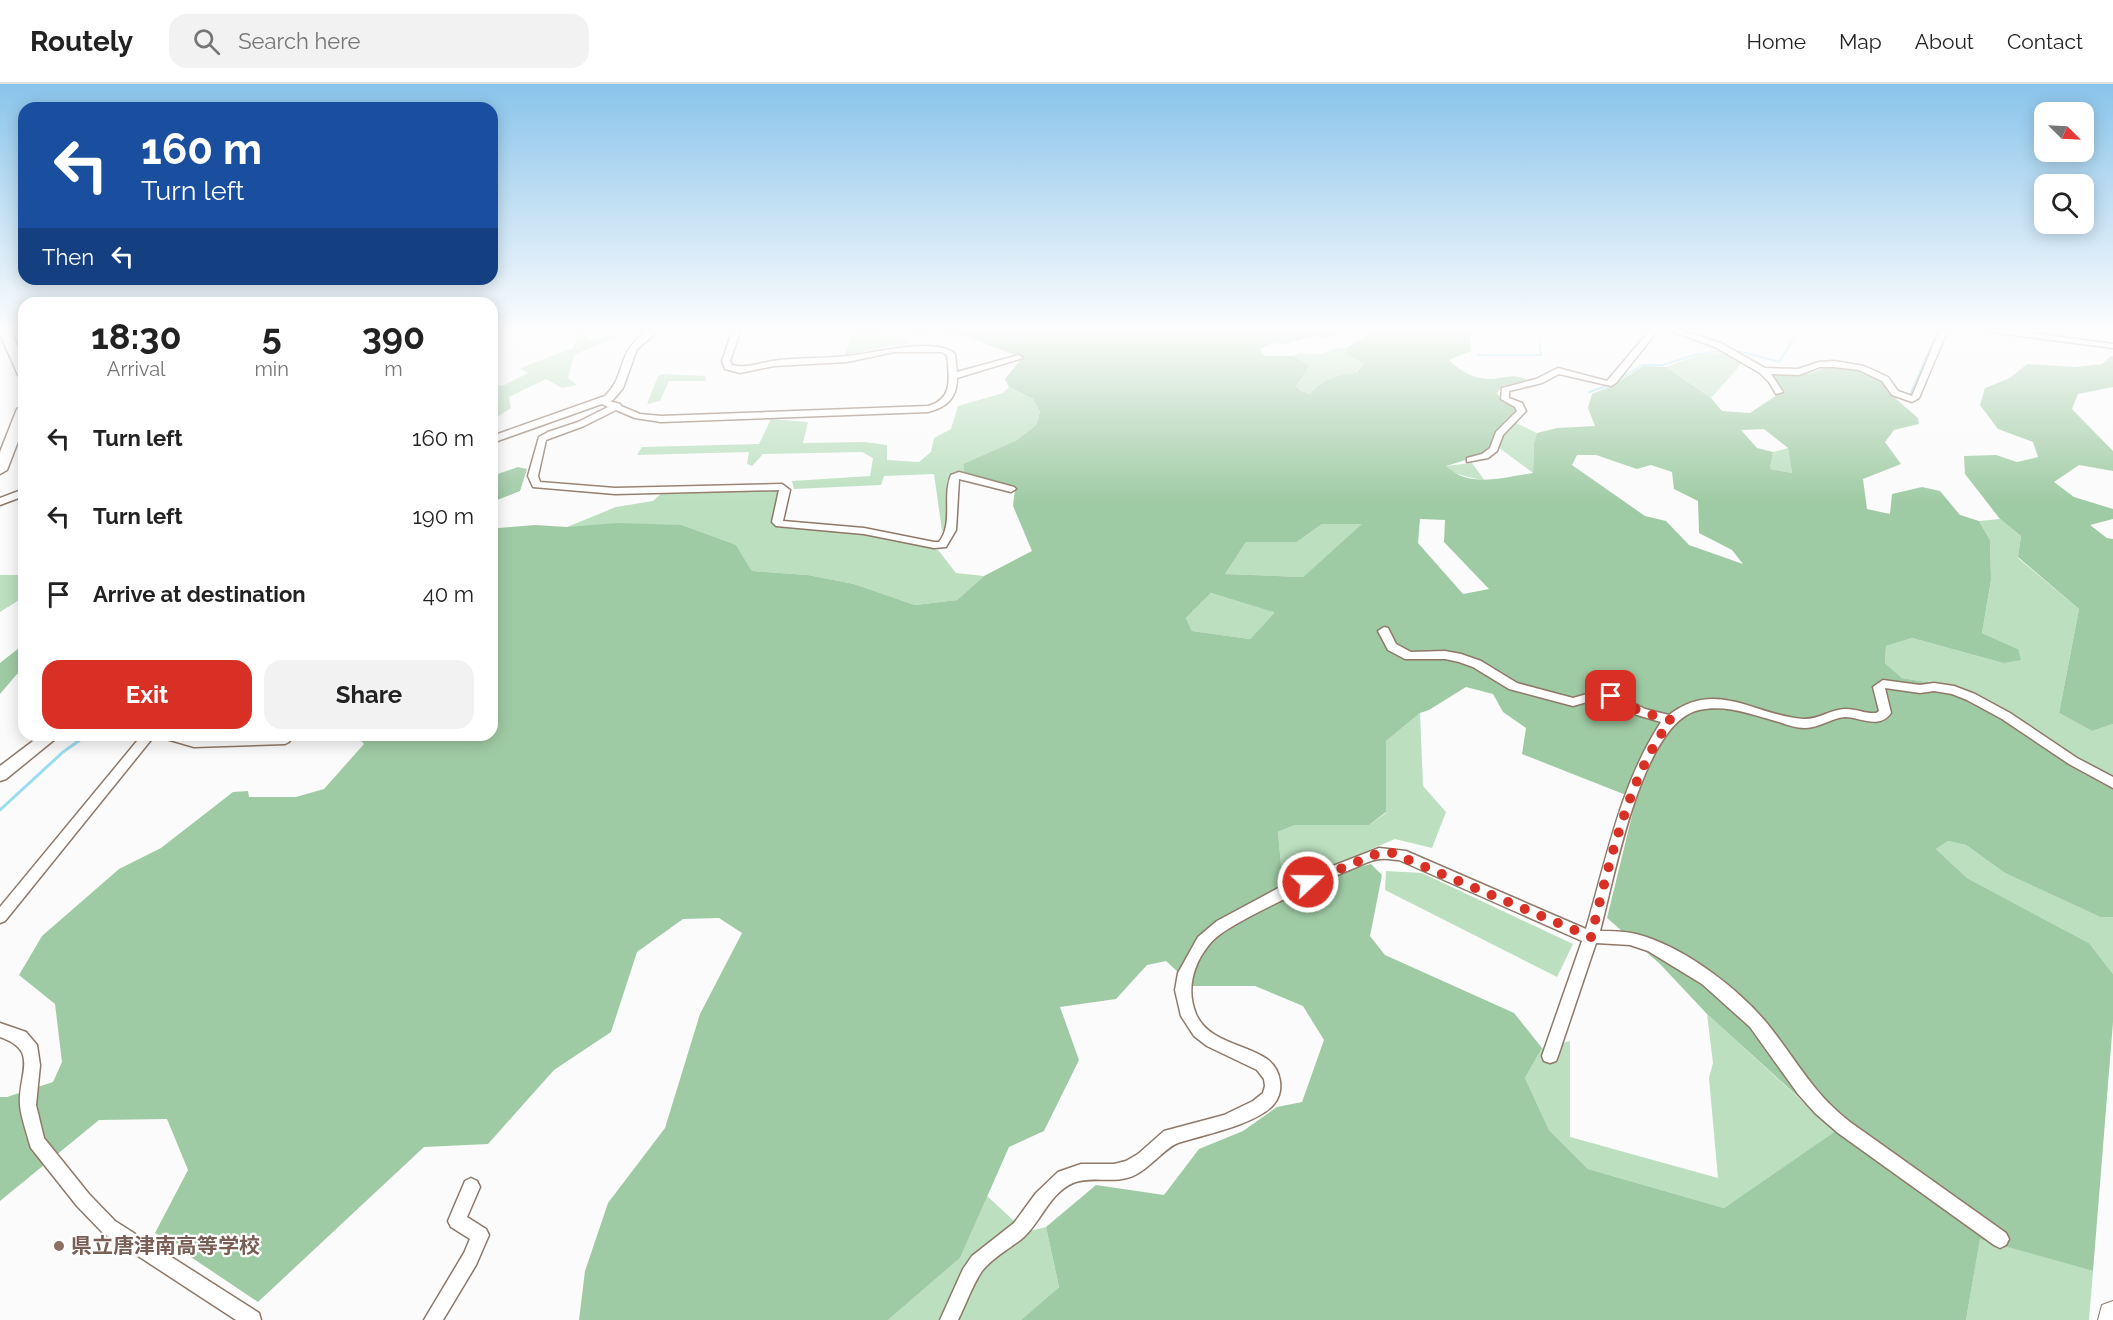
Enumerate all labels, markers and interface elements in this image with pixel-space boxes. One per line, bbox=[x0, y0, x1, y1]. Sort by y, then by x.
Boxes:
search box bbox=[169, 14, 589, 68]
text: Routely bbox=[30, 25, 133, 58]
icon: search bbox=[190, 25, 223, 58]
text: Search here bbox=[238, 28, 360, 54]
text: Home bbox=[1747, 29, 1806, 54]
text: Map bbox=[1839, 29, 1882, 54]
text: About bbox=[1915, 29, 1974, 54]
text: Contact bbox=[2007, 29, 2083, 54]
north arrow bbox=[2034, 102, 2094, 162]
map controls bbox=[2034, 102, 2094, 234]
text: 160 m bbox=[141, 125, 262, 174]
icon: left bbox=[42, 126, 120, 204]
button: search bbox=[2034, 174, 2094, 234]
text: Turn left bbox=[141, 175, 244, 206]
icon: left bbox=[106, 240, 139, 273]
text: Then bbox=[42, 244, 94, 270]
text: 18:30 bbox=[91, 315, 182, 357]
text: 5 bbox=[262, 315, 282, 357]
text: 390 bbox=[362, 315, 425, 357]
text: Arrival bbox=[107, 357, 166, 381]
text: min bbox=[254, 357, 289, 381]
text: m bbox=[384, 357, 403, 381]
icon: left bbox=[42, 422, 75, 455]
text: Turn left bbox=[93, 425, 183, 451]
text: 160 m bbox=[412, 425, 474, 451]
icon: left bbox=[42, 500, 75, 533]
text: Turn left bbox=[93, 503, 183, 529]
text: 190 m bbox=[412, 503, 474, 529]
icon: arrive bbox=[42, 578, 75, 611]
text: Arrive at destination bbox=[93, 581, 306, 607]
text: 40 m bbox=[423, 581, 474, 607]
button: Exit bbox=[42, 660, 252, 729]
button: Share bbox=[264, 660, 474, 729]
pin bbox=[1585, 670, 1636, 721]
icon: arrive bbox=[1594, 679, 1627, 712]
position arrow bbox=[1276, 850, 1340, 914]
place label: 県立唐津南高等学校 bbox=[71, 1233, 260, 1258]
marker: 県立唐津南高等学校 bbox=[52, 1239, 66, 1253]

